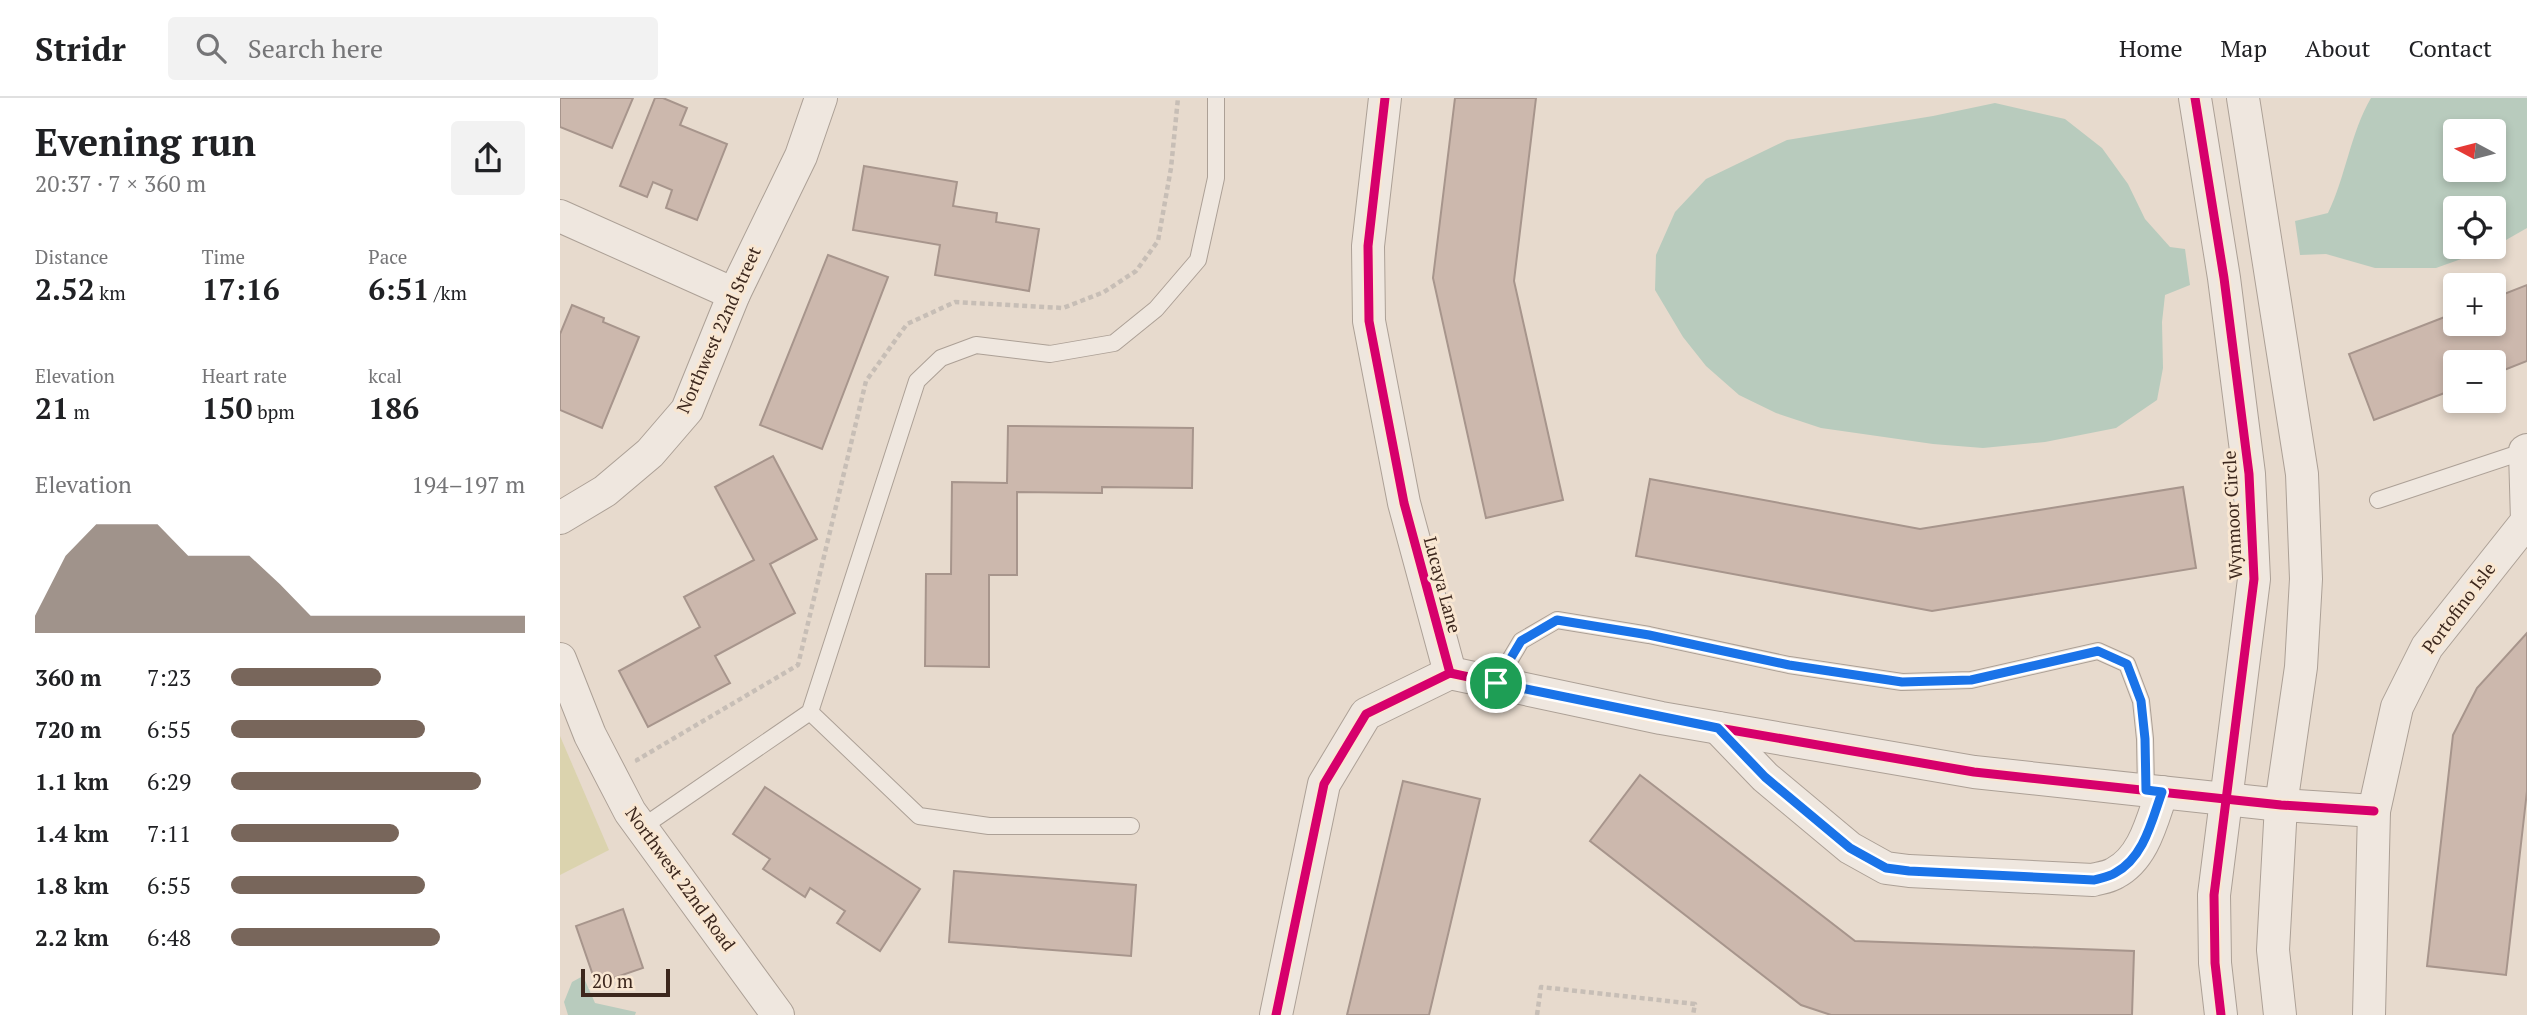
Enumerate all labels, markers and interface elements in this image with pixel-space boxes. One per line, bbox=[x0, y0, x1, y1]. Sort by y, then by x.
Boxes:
search box bbox=[168, 17, 658, 80]
text: Stridr bbox=[35, 27, 126, 70]
icon: search bbox=[192, 29, 230, 67]
text: Search here bbox=[248, 31, 383, 65]
text: Home bbox=[2119, 32, 2183, 64]
text: Map bbox=[2221, 32, 2267, 64]
text: About bbox=[2305, 32, 2371, 64]
text: Contact bbox=[2409, 32, 2492, 64]
text: Evening run bbox=[35, 117, 256, 167]
north arrow bbox=[2443, 119, 2506, 182]
map controls bbox=[2443, 119, 2506, 413]
button: share bbox=[451, 121, 525, 195]
text: 20:37 · 7 × 360 m bbox=[35, 168, 206, 199]
button: locate bbox=[2443, 196, 2506, 259]
street label: Northwest 22nd Street bbox=[670, 242, 766, 417]
text: Distance bbox=[35, 244, 108, 269]
text: Time bbox=[202, 244, 245, 269]
text: Pace bbox=[368, 244, 407, 269]
text: 2.52 bbox=[35, 269, 95, 309]
text: 17:16 bbox=[202, 269, 280, 309]
text: 6:51 bbox=[368, 269, 429, 309]
button: + bbox=[2443, 273, 2506, 336]
text: km bbox=[95, 280, 126, 305]
text: /km bbox=[429, 280, 467, 305]
button: − bbox=[2443, 350, 2506, 413]
text: Elevation bbox=[35, 363, 115, 388]
text: Heart rate bbox=[202, 363, 287, 388]
text: kcal bbox=[368, 363, 402, 388]
text: 21 bbox=[35, 388, 69, 428]
text: 150 bbox=[202, 388, 253, 428]
text: 186 bbox=[368, 388, 419, 428]
text: m bbox=[69, 399, 90, 424]
text: bpm bbox=[253, 399, 295, 424]
street label: Wynmoor Circle bbox=[2217, 450, 2247, 580]
text: Elevation bbox=[35, 469, 132, 500]
text: 194–197 m bbox=[412, 469, 525, 500]
street label: Lucaya Lane bbox=[1419, 534, 1467, 636]
street label: Portofino Isle bbox=[2416, 557, 2500, 658]
pin bbox=[1466, 653, 1526, 713]
text: 360 m bbox=[35, 662, 101, 693]
text: 7:23 bbox=[147, 662, 191, 693]
icon: arrive bbox=[1477, 664, 1515, 702]
text: 720 m bbox=[35, 714, 101, 745]
text: 6:55 bbox=[147, 714, 191, 745]
text: 1.1 km bbox=[35, 766, 109, 797]
text: 6:29 bbox=[147, 766, 191, 797]
street label: Northwest 22nd Road bbox=[620, 802, 741, 955]
text: 1.4 km bbox=[35, 818, 109, 849]
text: 7:11 bbox=[147, 818, 191, 849]
text: 1.8 km bbox=[35, 870, 109, 901]
text: 6:55 bbox=[147, 870, 191, 901]
text: 2.2 km bbox=[35, 922, 109, 953]
text: 6:48 bbox=[147, 922, 191, 953]
scale bar bbox=[581, 966, 670, 998]
text: 20 m bbox=[592, 968, 633, 993]

